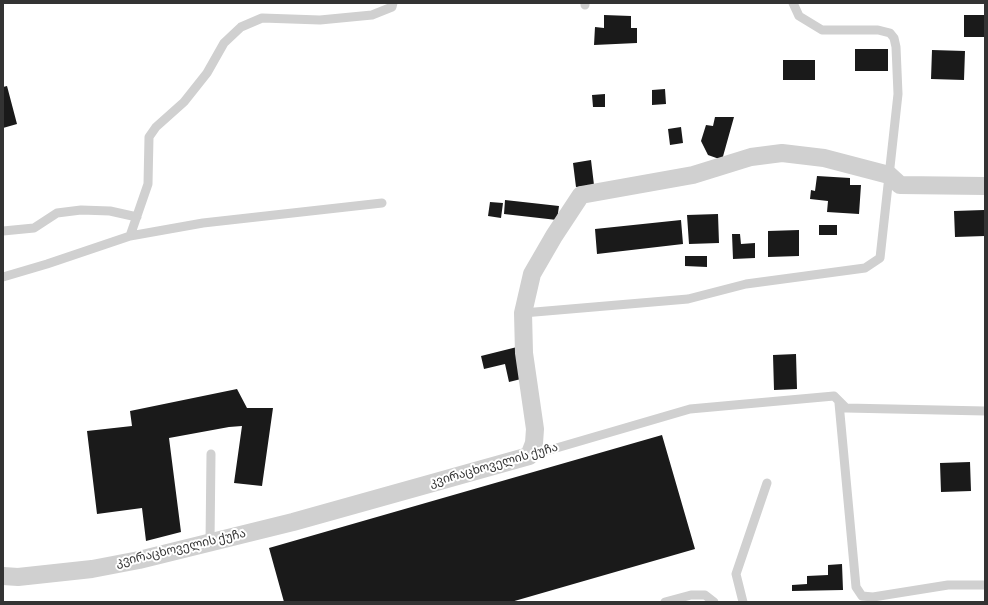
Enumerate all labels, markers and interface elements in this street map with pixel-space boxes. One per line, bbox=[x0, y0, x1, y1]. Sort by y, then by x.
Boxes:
street label: კვირაცხოველის ქუჩა bbox=[428, 441, 560, 491]
street label: კვირაცხოველის ქუჩა bbox=[115, 527, 247, 571]

